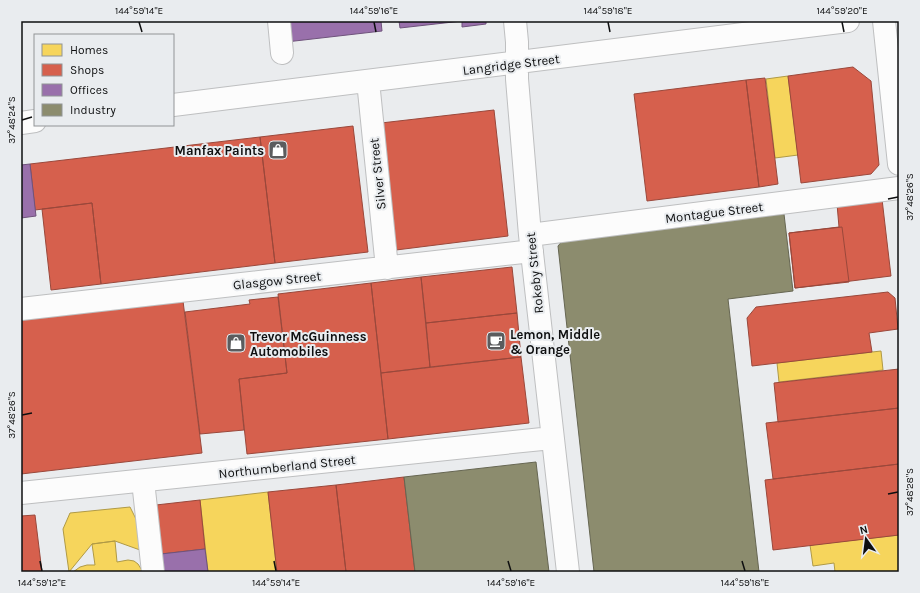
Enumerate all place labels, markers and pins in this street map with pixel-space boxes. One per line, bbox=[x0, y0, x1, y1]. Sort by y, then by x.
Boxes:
shop icon: Manfax Paints bbox=[267, 139, 289, 161]
place label: Manfax Paints bbox=[175, 143, 264, 158]
place label: Lemon, Middle & Orange bbox=[510, 327, 600, 357]
place label: Trevor McGuinness Automobiles bbox=[250, 329, 367, 359]
cafe icon: Lemon, Middle & Orange bbox=[485, 330, 507, 352]
shop icon: Trevor McGuinness Automobiles bbox=[225, 332, 247, 354]

